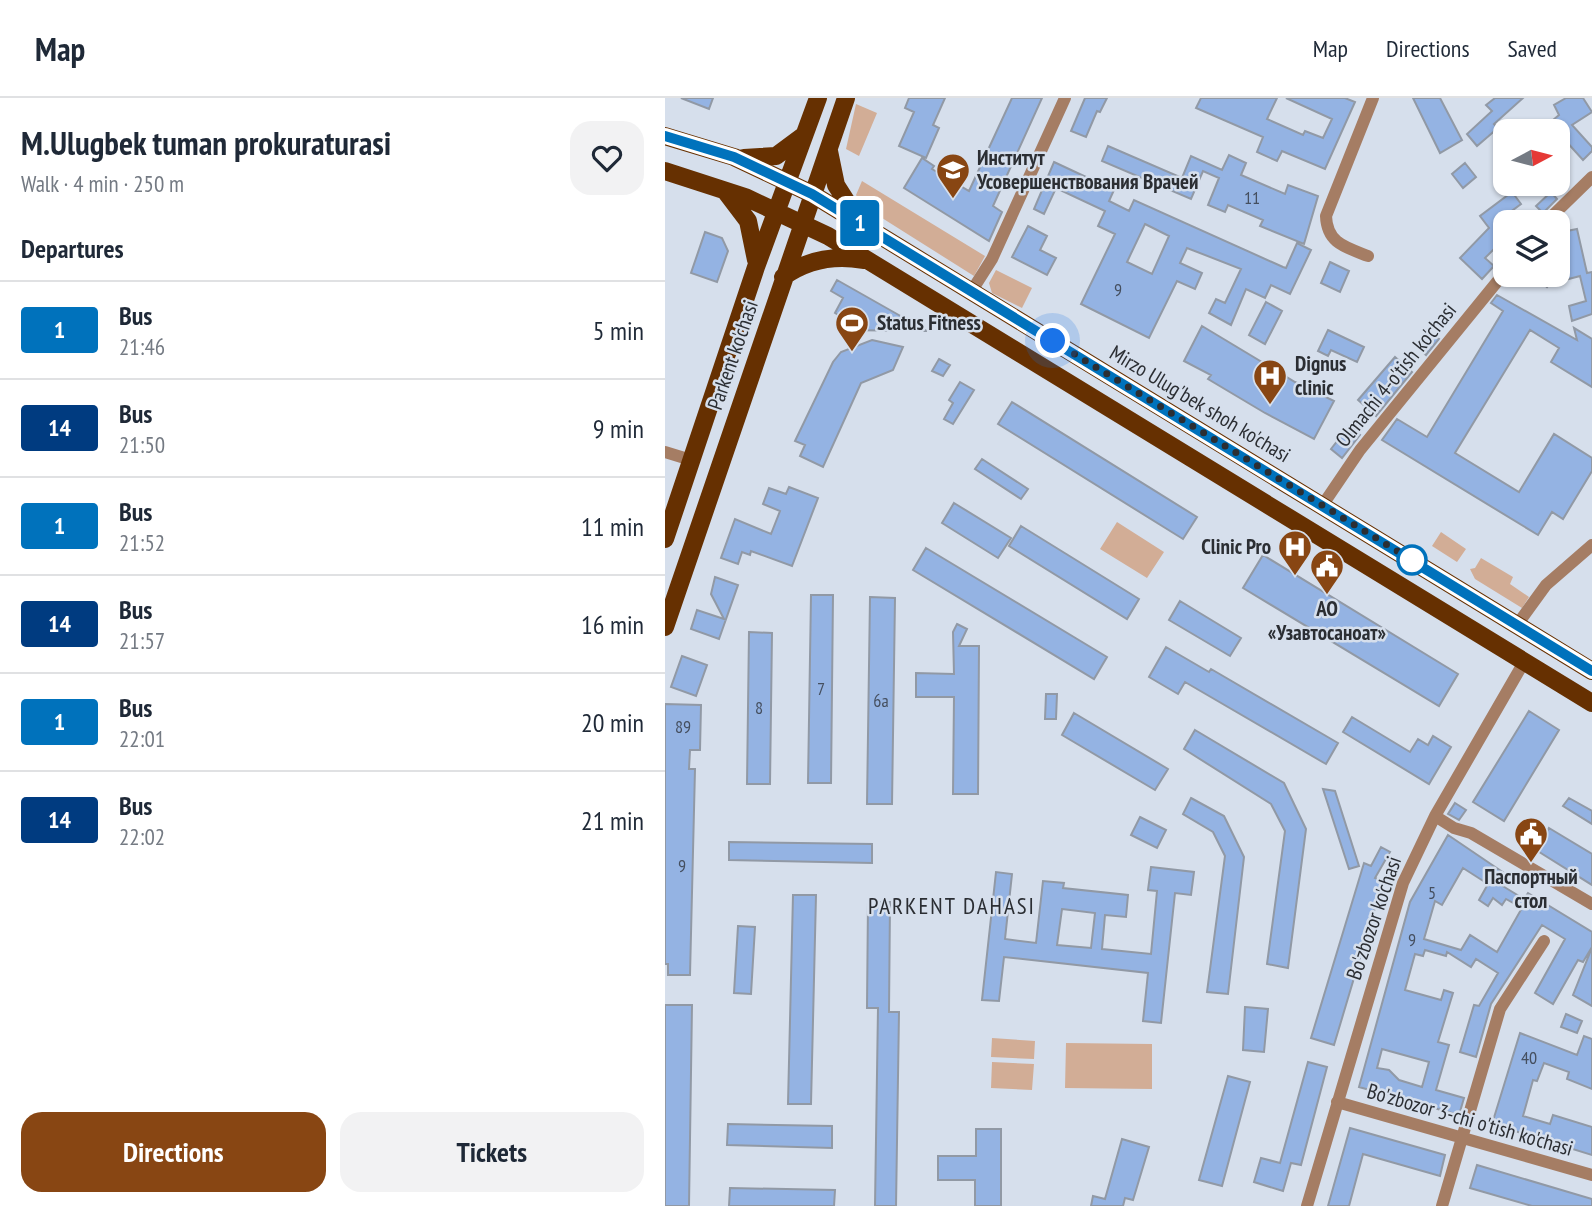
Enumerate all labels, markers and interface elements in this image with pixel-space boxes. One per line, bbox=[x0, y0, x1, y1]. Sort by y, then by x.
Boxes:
text: Map bbox=[35, 27, 85, 70]
text: Map bbox=[1313, 33, 1348, 64]
text: Directions bbox=[1386, 33, 1470, 64]
text: Saved bbox=[1508, 33, 1557, 64]
north arrow bbox=[1493, 119, 1570, 196]
map controls bbox=[1493, 119, 1570, 287]
text: M.Ulugbek tuman prokuraturasi bbox=[21, 121, 391, 164]
button: heart bbox=[570, 121, 644, 195]
place label: Институт Усовершенствования Врачей bbox=[976, 144, 1199, 195]
school or university icon: Институт Усовершенствования Врачей bbox=[934, 151, 972, 200]
text: Walk · 4 min · 250 m bbox=[21, 169, 184, 198]
house number: 11 bbox=[1244, 186, 1260, 209]
line badge: 1 bbox=[837, 200, 883, 246]
text: 1 bbox=[854, 207, 866, 238]
button: layers bbox=[1493, 210, 1570, 287]
text: Departures bbox=[21, 232, 124, 265]
house number: 9 bbox=[1114, 278, 1122, 301]
street label: Parkent ko'chasi bbox=[701, 297, 764, 413]
street label: Olmachi 4-o'tish ko'chasi bbox=[1329, 297, 1462, 452]
text: Bus bbox=[119, 299, 152, 332]
sports icon: Status Fitness bbox=[833, 304, 871, 353]
place label: Status Fitness bbox=[877, 309, 981, 336]
text: 1 bbox=[54, 314, 65, 345]
text: 5 min bbox=[593, 314, 644, 347]
your location bbox=[1035, 323, 1070, 358]
text: 21:46 bbox=[119, 332, 165, 361]
street label: Mirzo Ulug'bek shoh ko'chasi bbox=[1105, 339, 1296, 468]
place label: Dignus clinic bbox=[1295, 350, 1346, 401]
hospital icon: Dignus clinic bbox=[1251, 357, 1289, 406]
text: Bus bbox=[119, 397, 152, 430]
text: 14 bbox=[48, 412, 71, 443]
text: 9 min bbox=[593, 412, 644, 445]
text: 21:50 bbox=[119, 430, 165, 459]
text: Bus bbox=[119, 495, 152, 528]
text: 1 bbox=[54, 510, 65, 541]
text: 11 min bbox=[581, 510, 644, 543]
text: 21:52 bbox=[119, 528, 165, 557]
hospital icon: Clinic Pro bbox=[1276, 528, 1314, 577]
place label: Clinic Pro bbox=[1201, 533, 1271, 560]
unlabelled marker bbox=[1397, 545, 1427, 575]
public building icon: АО «Узавтосаноат» bbox=[1308, 547, 1346, 596]
text: Bus bbox=[119, 593, 152, 626]
place label: АО «Узавтосаноат» bbox=[1268, 595, 1387, 646]
text: 14 bbox=[48, 608, 71, 639]
text: 16 min bbox=[581, 608, 644, 641]
text: 21:57 bbox=[119, 626, 165, 655]
house number: 7 bbox=[817, 677, 825, 700]
house number: 6а bbox=[873, 689, 889, 712]
text: Bus bbox=[119, 691, 152, 724]
house number: 8 bbox=[755, 696, 763, 719]
text: 1 bbox=[54, 706, 65, 737]
text: 20 min bbox=[581, 706, 644, 739]
house number: 89 bbox=[675, 715, 691, 738]
text: 22:01 bbox=[119, 724, 165, 753]
text: Bus bbox=[119, 789, 152, 822]
text: 14 bbox=[48, 804, 71, 835]
text: 21 min bbox=[581, 804, 644, 837]
public building icon: Паспортный стол bbox=[1512, 815, 1550, 864]
text: 22:02 bbox=[119, 822, 165, 851]
street label: Bo'zbozor ko'chasi bbox=[1340, 853, 1407, 983]
house number: 9 bbox=[678, 854, 686, 877]
place label: Паспортный стол bbox=[1484, 863, 1578, 914]
house number: 5 bbox=[1428, 881, 1436, 904]
district label: PARKENT DAHASI bbox=[868, 891, 1036, 920]
house number: 9 bbox=[1408, 928, 1416, 951]
house number: 40 bbox=[1521, 1046, 1537, 1069]
street label: Bo'zbozor 3-chi o'tish ko'chasi bbox=[1364, 1077, 1576, 1162]
button: Directions bbox=[21, 1112, 326, 1192]
button: Tickets bbox=[340, 1112, 644, 1192]

